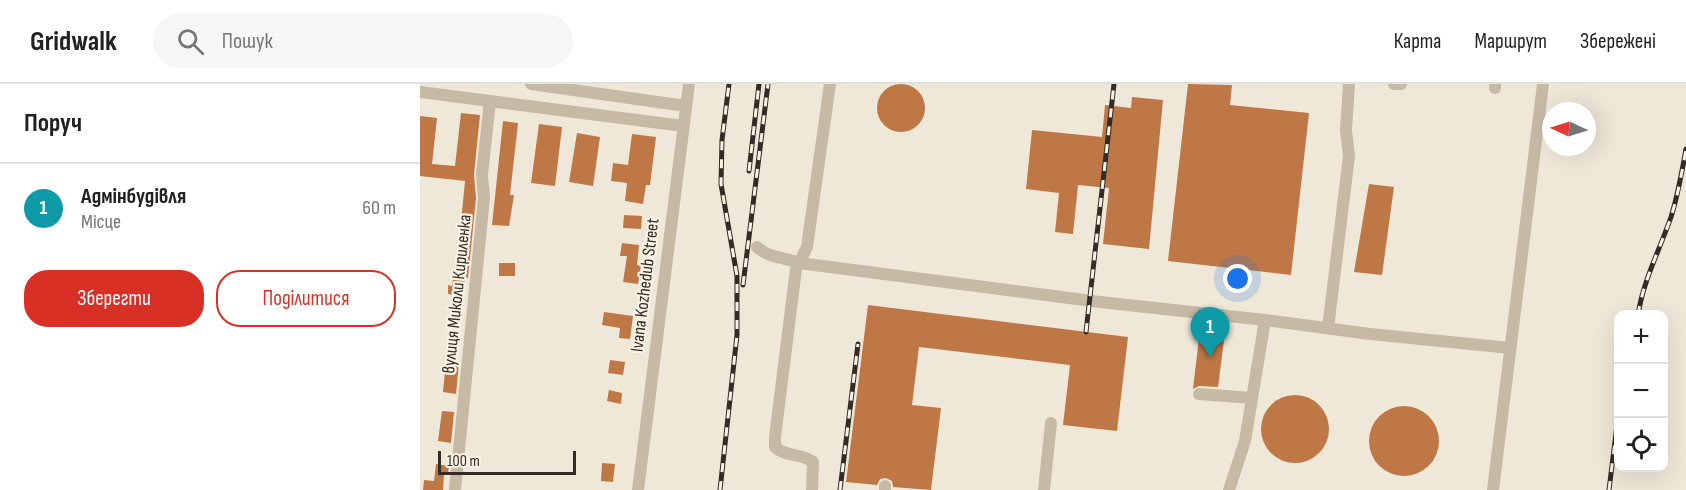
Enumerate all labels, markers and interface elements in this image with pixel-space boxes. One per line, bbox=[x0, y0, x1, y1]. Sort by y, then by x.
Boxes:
search box bbox=[153, 14, 573, 68]
text: Gridwalk bbox=[30, 25, 117, 58]
icon: search bbox=[174, 25, 207, 58]
text: Пошук bbox=[222, 28, 273, 55]
text: Карта bbox=[1394, 29, 1441, 54]
text: Маршрут bbox=[1474, 29, 1547, 54]
text: Збережені bbox=[1580, 29, 1656, 54]
north arrow bbox=[1542, 102, 1596, 156]
text: Поруч bbox=[24, 108, 82, 139]
text: Адмінбудівля bbox=[81, 183, 186, 210]
text: 1 bbox=[40, 196, 47, 220]
text: 60 m bbox=[362, 196, 396, 220]
text: Місце bbox=[81, 210, 121, 234]
street label: вулиця Миколи Кириленка bbox=[438, 213, 476, 375]
street label: Ivana Kozhedub Street bbox=[626, 216, 664, 353]
your location bbox=[1223, 264, 1252, 293]
button: Зберегти bbox=[24, 270, 204, 327]
button: Поділитися bbox=[216, 270, 396, 327]
pin: 1 bbox=[1190, 308, 1230, 357]
map controls bbox=[1614, 310, 1668, 472]
button: + bbox=[1614, 310, 1668, 364]
button: − bbox=[1614, 364, 1668, 418]
button: locate bbox=[1614, 418, 1668, 472]
scale bar bbox=[438, 448, 576, 476]
text: 100 m bbox=[447, 452, 480, 471]

